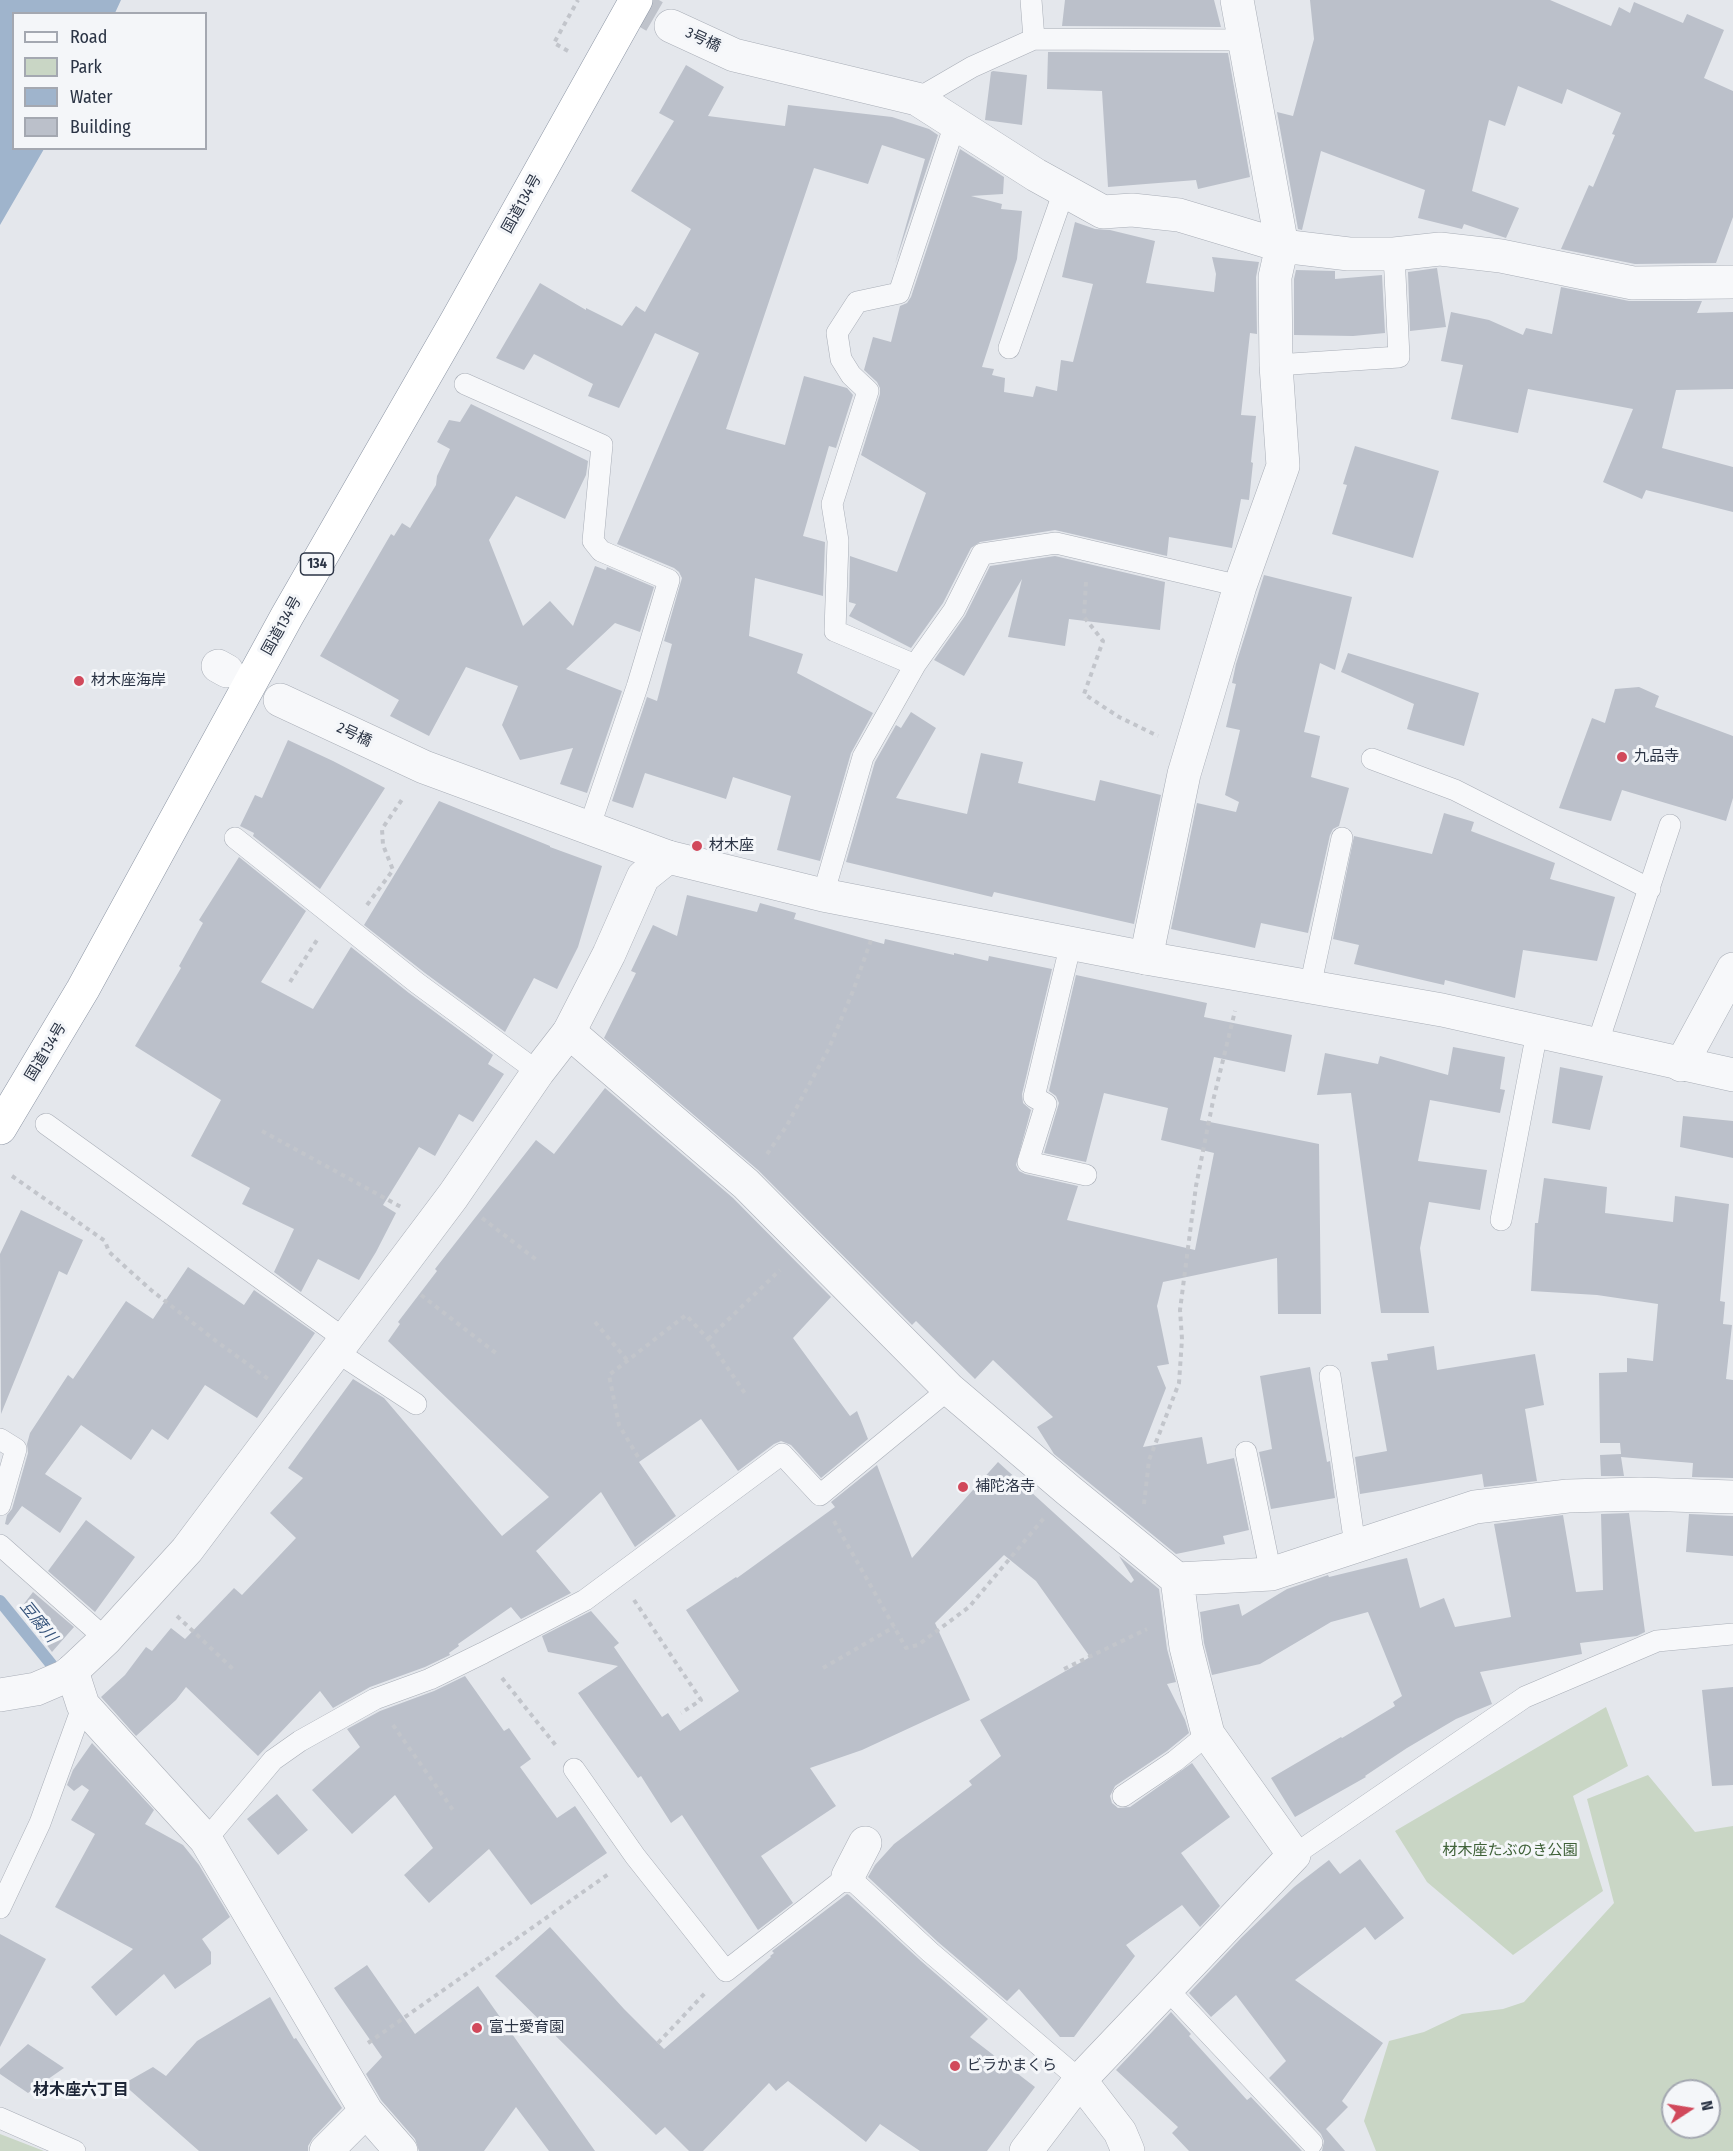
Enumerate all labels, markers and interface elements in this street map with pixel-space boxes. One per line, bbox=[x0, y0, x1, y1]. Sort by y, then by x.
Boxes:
legend bbox=[12, 12, 207, 150]
street label: 3号橋 bbox=[683, 24, 723, 56]
text: Road bbox=[70, 26, 107, 48]
text: Park bbox=[70, 56, 102, 78]
text: Water bbox=[70, 86, 113, 108]
text: Building bbox=[70, 116, 131, 138]
street label: 国道134号 bbox=[498, 171, 546, 237]
road number: 134 bbox=[300, 553, 334, 575]
street label: 国道134号 bbox=[258, 593, 306, 659]
place label: 材木座海岸 bbox=[91, 672, 166, 690]
marker: 材木座海岸 bbox=[72, 674, 86, 688]
street label: 2号橋 bbox=[334, 719, 374, 751]
place label: 九品寺 bbox=[1634, 748, 1679, 766]
marker: 九品寺 bbox=[1615, 750, 1629, 764]
place label: 材木座 bbox=[709, 837, 754, 855]
marker: 材木座 bbox=[690, 839, 704, 853]
street label: 国道134号 bbox=[22, 1020, 70, 1084]
place label: 補陀洛寺 bbox=[975, 1478, 1035, 1496]
marker: 補陀洛寺 bbox=[956, 1480, 970, 1494]
water label: 豆腐川 bbox=[15, 1597, 61, 1647]
park label: 材木座たぶのき公園 bbox=[1443, 1842, 1577, 1860]
place label: 富士愛育園 bbox=[489, 2019, 564, 2037]
marker: 富士愛育園 bbox=[470, 2021, 484, 2035]
place label: ビラかまくら bbox=[967, 2057, 1057, 2075]
marker: ビラかまくら bbox=[948, 2059, 962, 2073]
north arrow bbox=[1661, 2079, 1721, 2139]
district label: 材木座六丁目 bbox=[33, 2081, 129, 2101]
text: N bbox=[1697, 2099, 1717, 2112]

